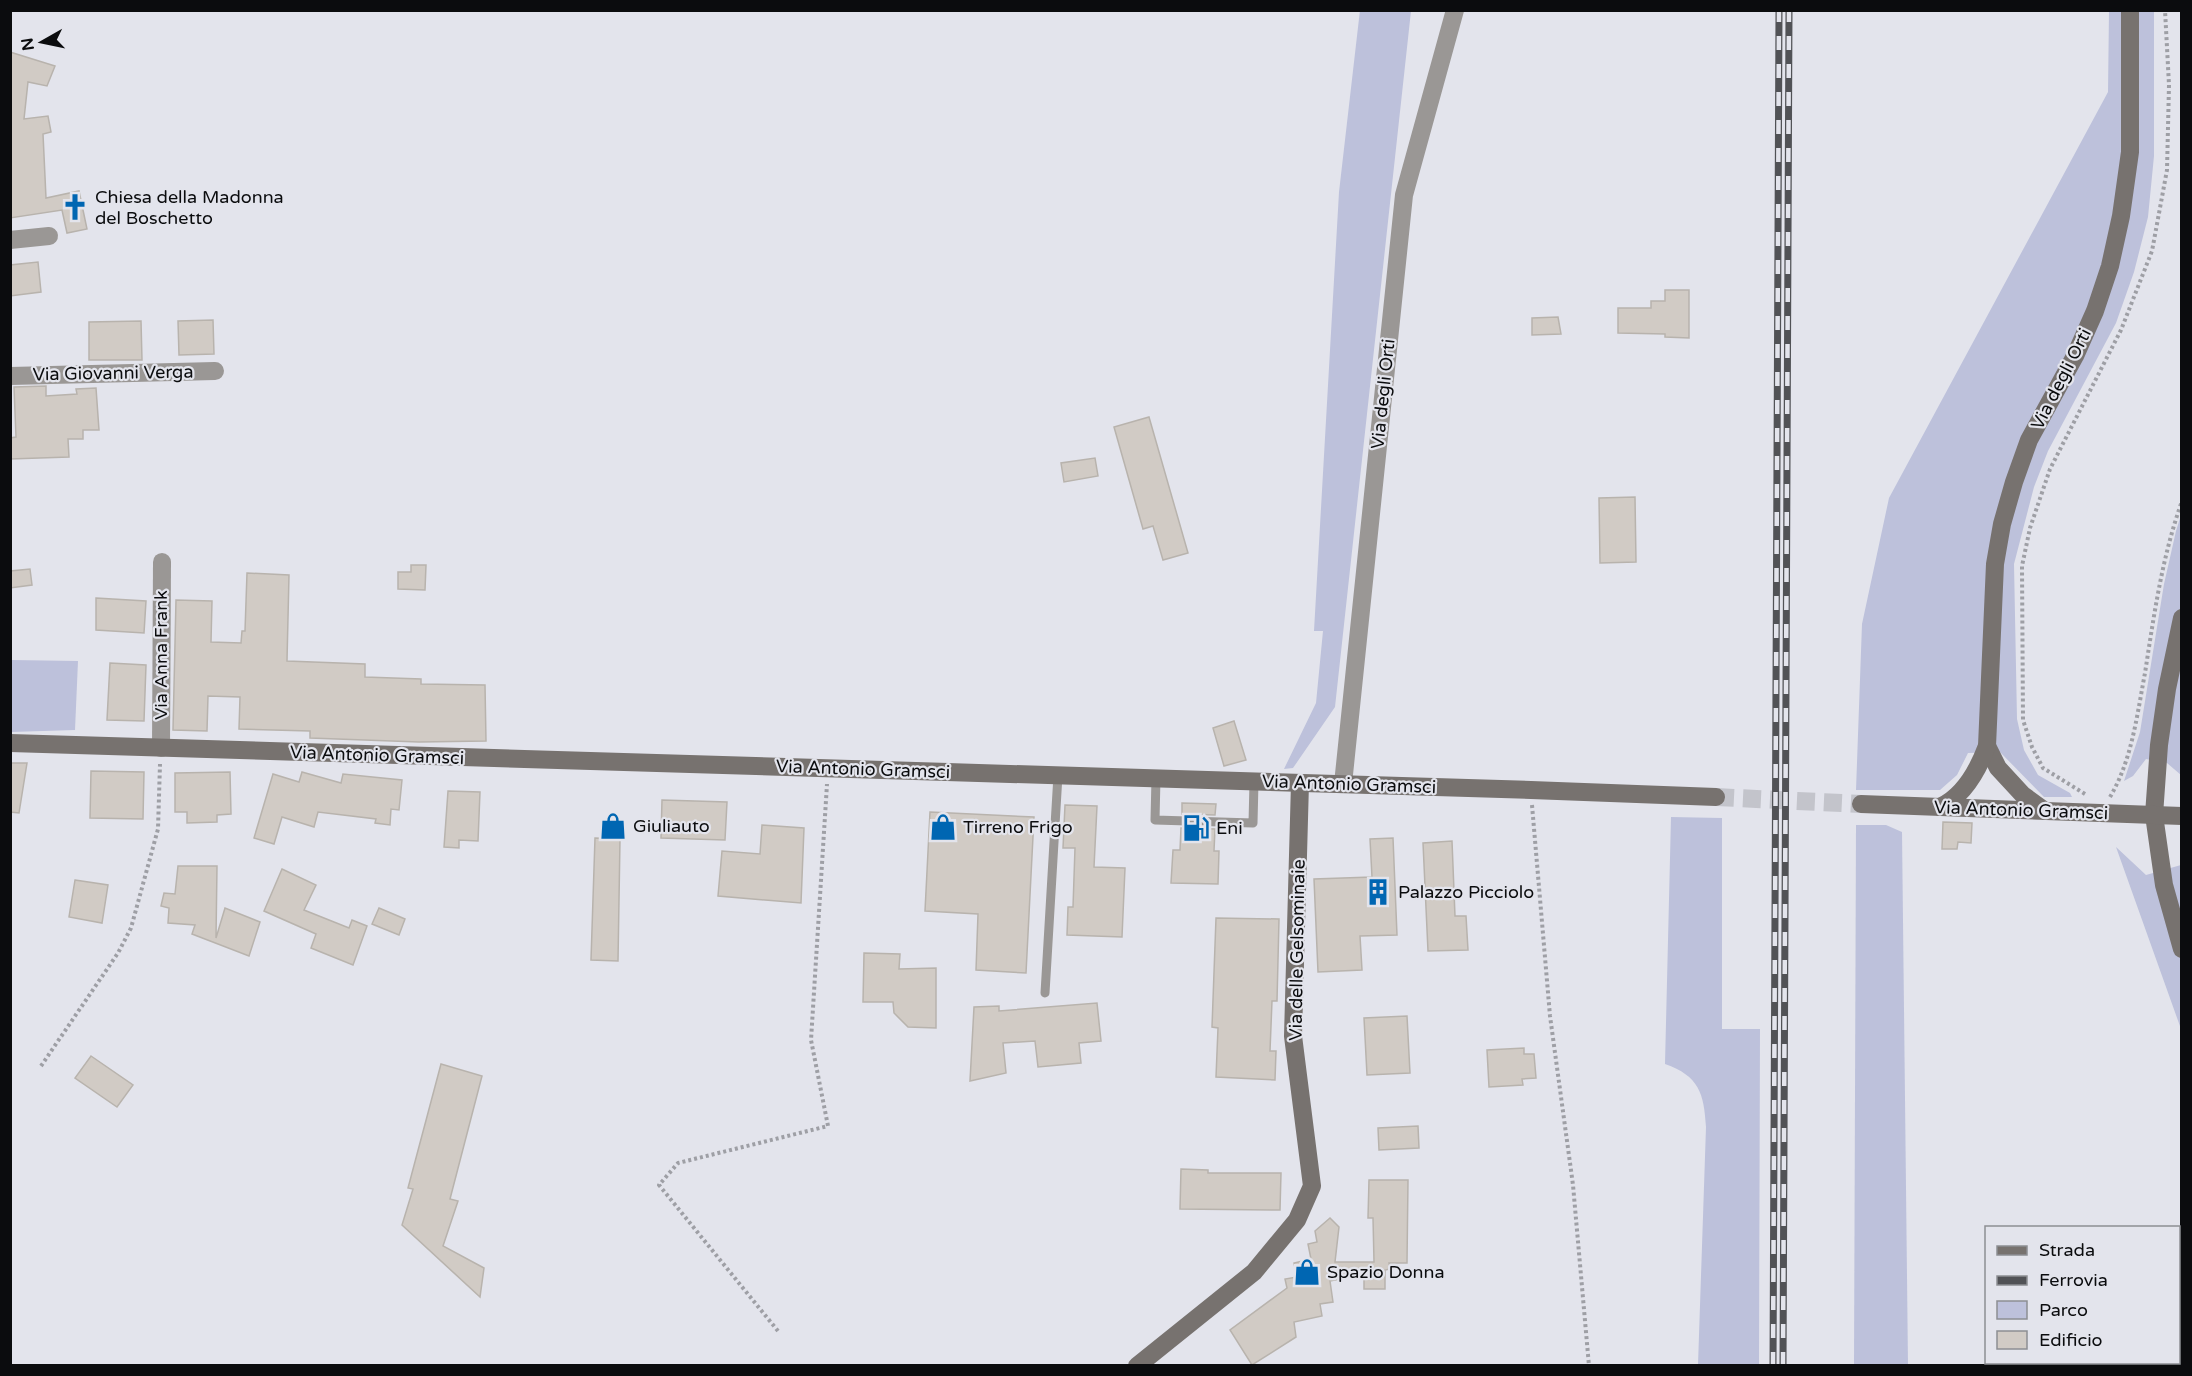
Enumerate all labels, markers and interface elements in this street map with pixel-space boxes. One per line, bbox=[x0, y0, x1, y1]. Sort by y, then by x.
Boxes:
north arrow bbox=[12, 12, 72, 72]
text: N bbox=[17, 36, 39, 52]
place label: Chiesa della Madonna del Boschetto bbox=[95, 186, 284, 229]
church icon: Chiesa della Madonna del Boschetto bbox=[60, 192, 90, 222]
street label: Via degli Orti bbox=[2026, 325, 2096, 433]
street label: Via degli Orti bbox=[1366, 338, 1400, 450]
street label: Via Giovanni Verga bbox=[32, 361, 194, 385]
street label: Via Anna Frank bbox=[150, 590, 172, 720]
street label: Via Antonio Gramsci bbox=[290, 741, 464, 769]
street label: Via Antonio Gramsci bbox=[776, 755, 950, 783]
street label: Via Antonio Gramsci bbox=[1262, 770, 1436, 798]
street label: Via Antonio Gramsci bbox=[1934, 796, 2108, 824]
shop icon: Giuliauto bbox=[598, 811, 628, 841]
shop icon: Tirreno Frigo bbox=[928, 812, 958, 842]
fuel station icon: Eni bbox=[1181, 813, 1211, 843]
place label: Giuliauto bbox=[633, 815, 710, 837]
place label: Tirreno Frigo bbox=[963, 816, 1073, 838]
place label: Eni bbox=[1216, 817, 1243, 839]
street label: Via delle Gelsominaie bbox=[1284, 859, 1310, 1041]
building icon: Palazzo Picciolo bbox=[1363, 877, 1393, 907]
place label: Palazzo Picciolo bbox=[1398, 881, 1534, 903]
legend bbox=[1985, 1226, 2180, 1364]
text: Strada bbox=[2039, 1239, 2095, 1261]
shop icon: Spazio Donna bbox=[1292, 1257, 1322, 1287]
place label: Spazio Donna bbox=[1327, 1261, 1445, 1283]
text: Ferrovia bbox=[2039, 1269, 2108, 1291]
text: Parco bbox=[2039, 1299, 2088, 1321]
text: Edificio bbox=[2039, 1329, 2103, 1351]

